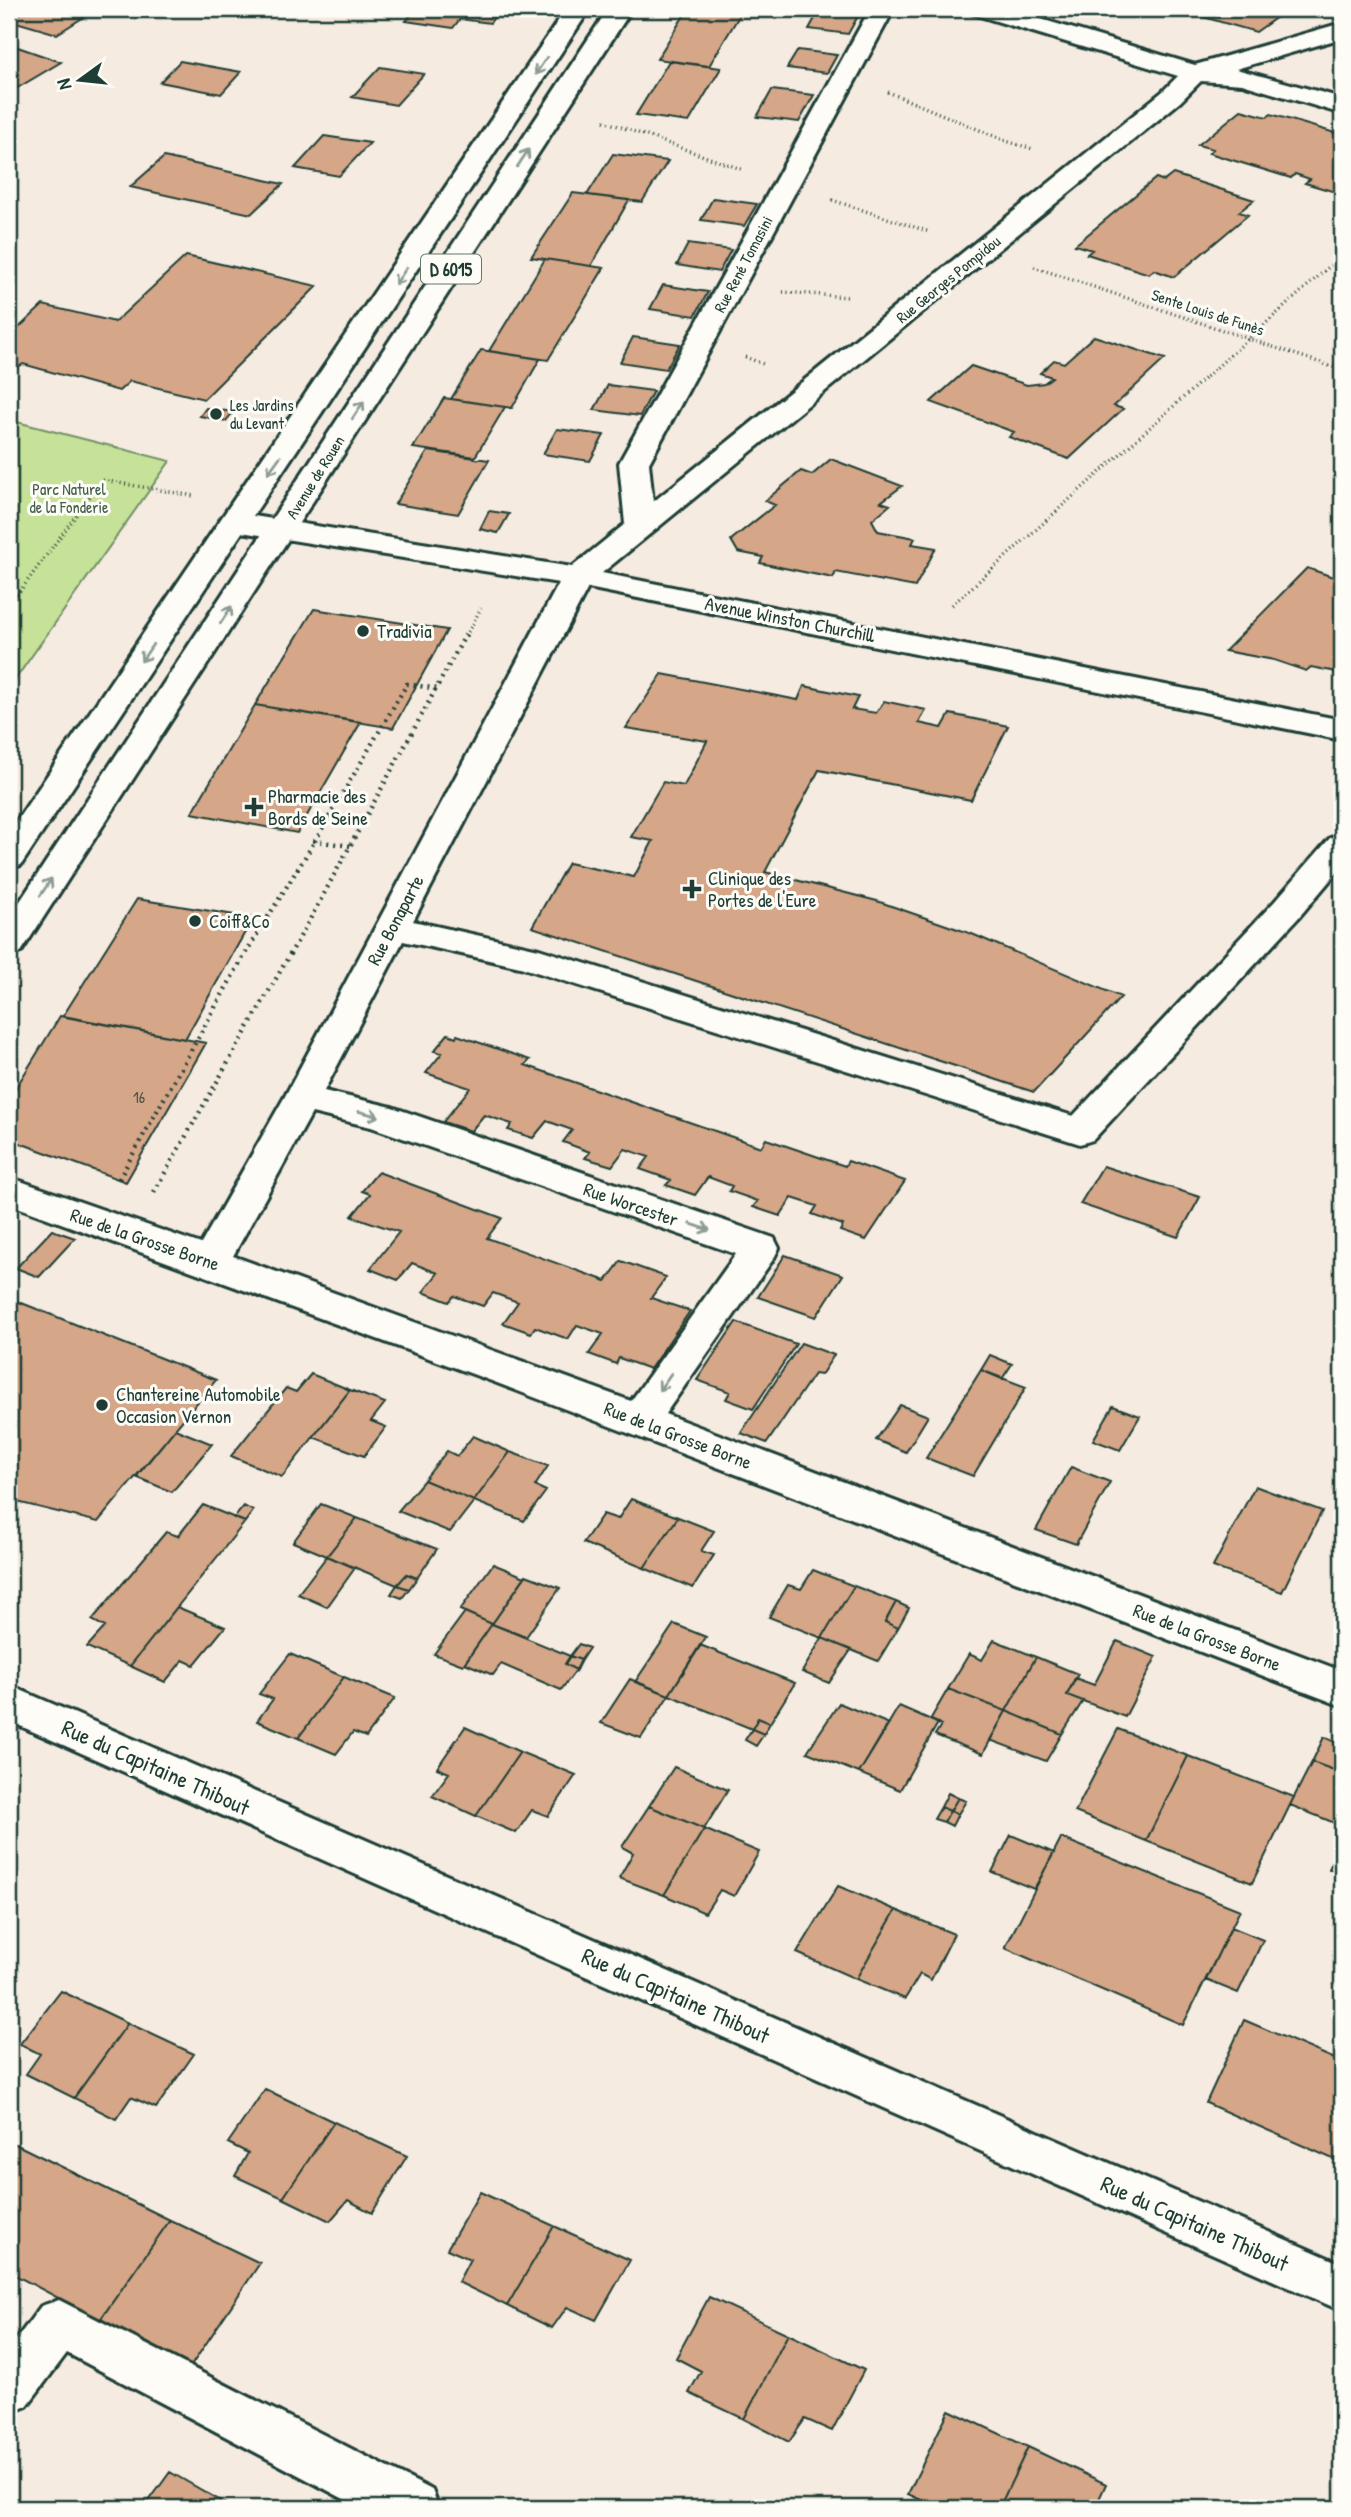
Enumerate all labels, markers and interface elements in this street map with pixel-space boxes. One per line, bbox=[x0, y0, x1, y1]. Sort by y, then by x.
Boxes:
north arrow bbox=[46, 46, 116, 116]
one-way arrow bbox=[533, 56, 548, 75]
text: N bbox=[50, 76, 77, 93]
one-way arrow bbox=[516, 149, 531, 168]
street label: Rue René Tomasini bbox=[708, 212, 778, 316]
street label: Rue Georges Pompidou bbox=[891, 230, 1005, 328]
road number: D 6015 bbox=[421, 255, 481, 284]
one-way arrow bbox=[393, 265, 407, 285]
street label: Sente Louis de Funès bbox=[1149, 283, 1267, 341]
place label: Les Jardins du Levant bbox=[230, 394, 294, 434]
one-way arrow bbox=[352, 400, 366, 420]
marker: Les Jardins du Levant bbox=[208, 406, 224, 422]
street label: Avenue de Rouen bbox=[281, 431, 349, 523]
one-way arrow bbox=[267, 455, 281, 474]
park label: Parc Naturel de la Fonderie bbox=[30, 478, 109, 518]
street label: Avenue Winston Churchill bbox=[703, 590, 878, 648]
one-way arrow bbox=[219, 606, 233, 626]
place label: Tradivia bbox=[377, 618, 432, 644]
marker: Tradivia bbox=[355, 623, 371, 639]
one-way arrow bbox=[139, 643, 154, 662]
place label: Pharmacie des Bords de Seine bbox=[268, 783, 368, 831]
marker: Pharmacie des Bords de Seine bbox=[246, 799, 262, 815]
place label: Clinique des Portes de l'Eure bbox=[708, 865, 817, 913]
street label: Rue Bonaparte bbox=[360, 870, 430, 970]
one-way arrow bbox=[39, 878, 54, 897]
marker: Clinique des Portes de l'Eure bbox=[682, 879, 702, 899]
place label: Coiff&Co bbox=[209, 908, 270, 934]
marker: Coiff&Co bbox=[187, 913, 203, 929]
house number: 16 bbox=[133, 1086, 145, 1108]
one-way arrow bbox=[357, 1108, 379, 1121]
street label: Rue Worcester bbox=[580, 1176, 682, 1233]
street label: Rue de la Grosse Borne bbox=[67, 1201, 223, 1277]
one-way arrow bbox=[688, 1222, 710, 1234]
one-way arrow bbox=[658, 1372, 673, 1391]
place label: Chantereine Automobile Occasion Vernon bbox=[116, 1381, 281, 1429]
street label: Rue de la Grosse Borne bbox=[601, 1395, 756, 1475]
marker: Chantereine Automobile Occasion Vernon bbox=[94, 1397, 110, 1413]
street label: Rue de la Grosse Borne bbox=[1130, 1597, 1285, 1677]
street label: Rue du Capitaine Thibout bbox=[57, 1712, 256, 1823]
street label: Rue du Capitaine Thibout bbox=[577, 1940, 776, 2051]
street label: Rue du Capitaine Thibout bbox=[1096, 2168, 1295, 2279]

